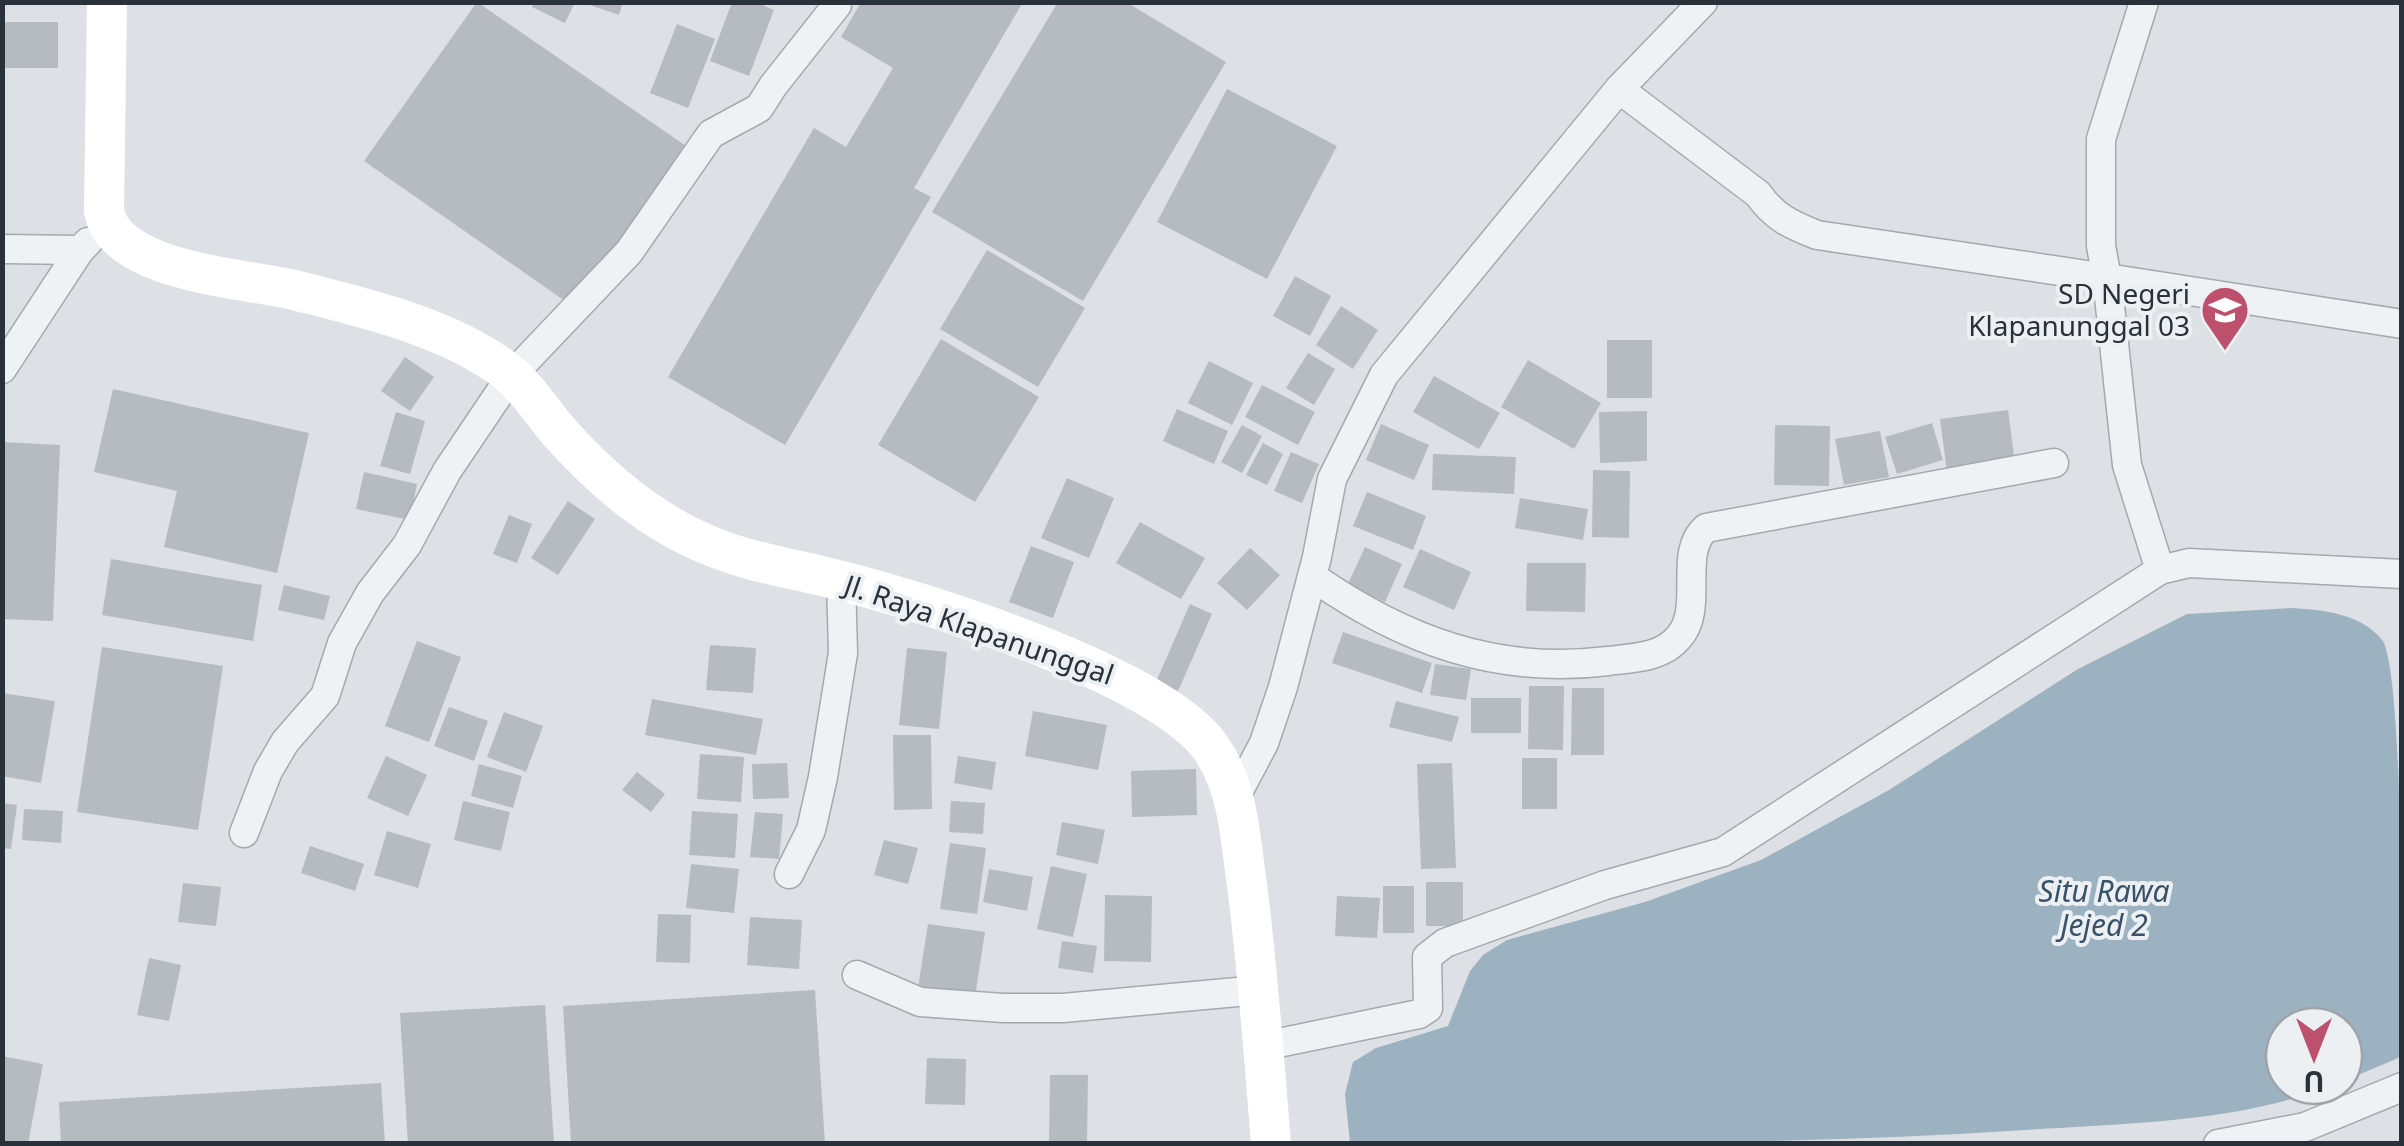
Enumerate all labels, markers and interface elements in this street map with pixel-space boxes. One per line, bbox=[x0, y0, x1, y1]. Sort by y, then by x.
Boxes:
place label: SD Negeri Klapanunggal 03 bbox=[1968, 274, 2190, 344]
school or university icon: SD Negeri Klapanunggal 03 bbox=[2199, 284, 2251, 352]
street label: Jl. Raya Klapanunggal bbox=[837, 564, 1119, 693]
water label: Situ Rawa Jejed 2 bbox=[2039, 870, 2169, 945]
north arrow bbox=[2264, 1006, 2364, 1106]
text: U bbox=[2303, 1063, 2325, 1101]

